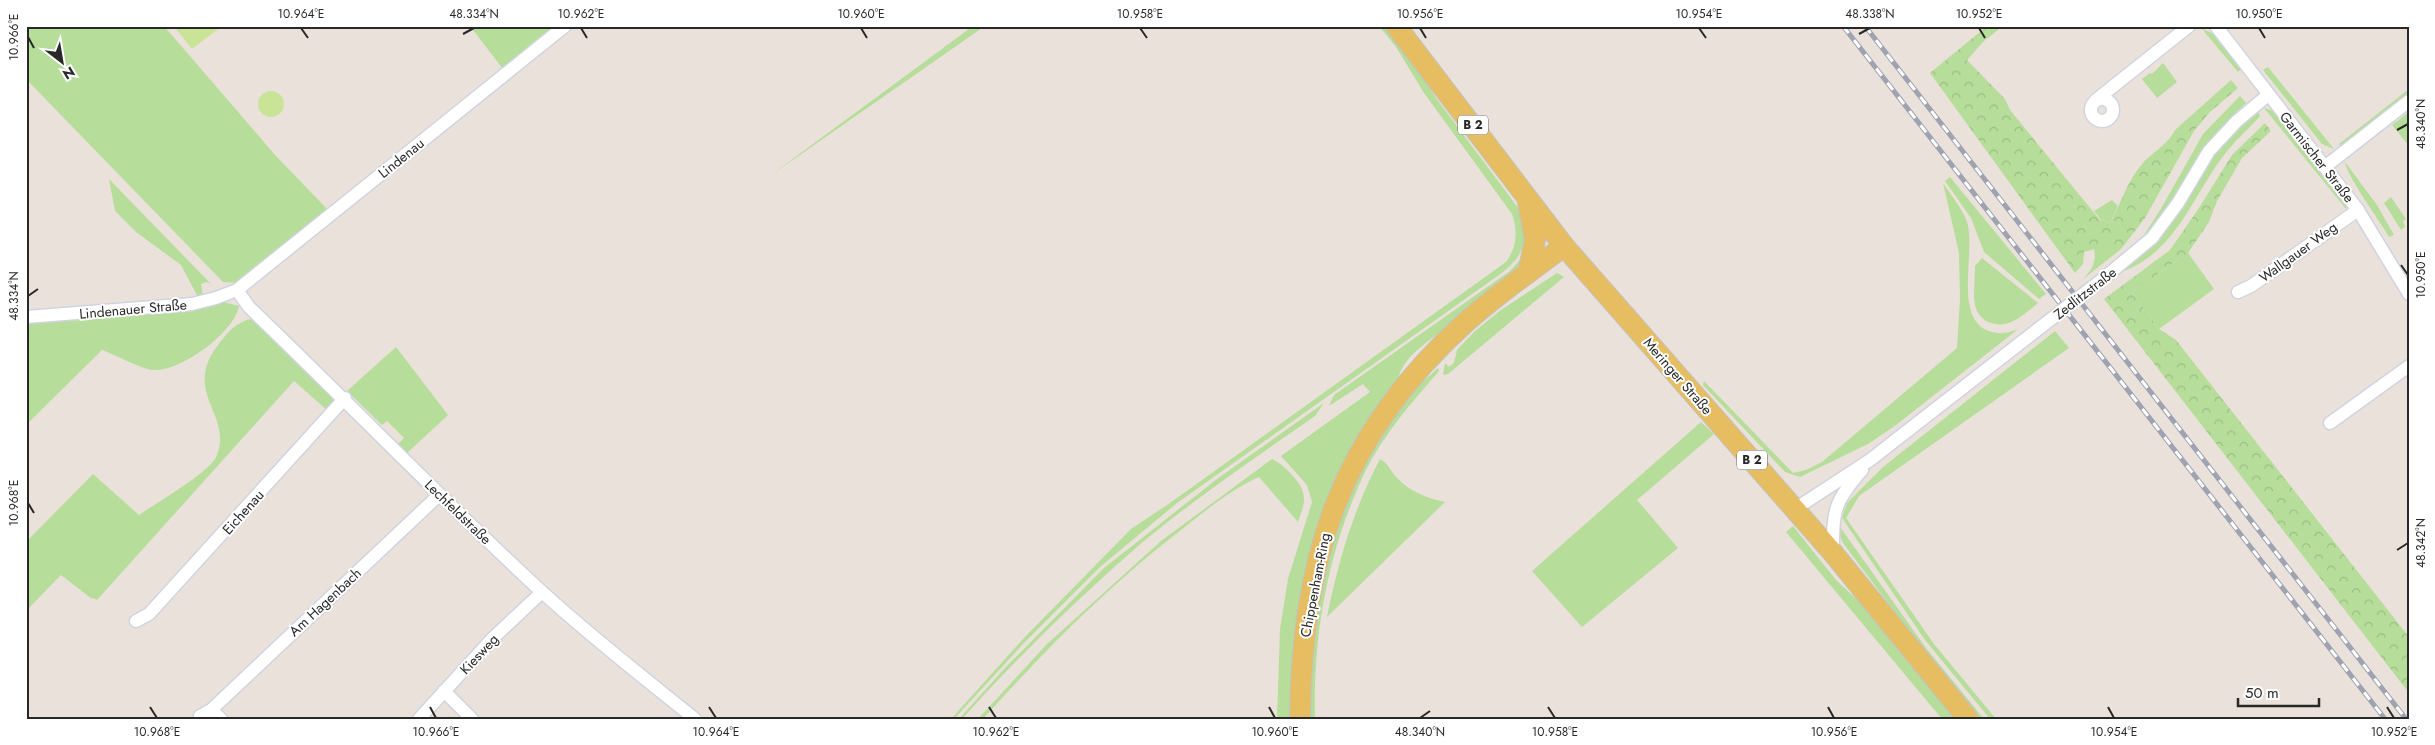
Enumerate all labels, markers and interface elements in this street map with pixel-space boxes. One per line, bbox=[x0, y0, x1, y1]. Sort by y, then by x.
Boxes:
text: 10.964°E bbox=[278, 5, 324, 23]
text: 48.334°N bbox=[449, 5, 499, 23]
text: 10.962°E bbox=[558, 5, 604, 23]
text: 10.960°E bbox=[837, 5, 885, 23]
text: 10.958°E bbox=[1117, 5, 1163, 23]
text: 10.956°E bbox=[1397, 5, 1443, 23]
text: 10.954°E bbox=[1676, 5, 1722, 23]
text: 48.338°N bbox=[1845, 5, 1895, 23]
text: 10.952°E bbox=[1956, 5, 2002, 23]
text: 10.950°E bbox=[2235, 5, 2283, 23]
text: 10.966°E bbox=[5, 14, 23, 60]
north arrow bbox=[38, 38, 88, 88]
text: N bbox=[59, 62, 79, 85]
text: 48.340°N bbox=[2412, 99, 2430, 149]
street label: Garmischer Straße bbox=[2275, 107, 2359, 207]
road number: B 2 bbox=[1458, 116, 1488, 134]
street label: Lindenau bbox=[374, 133, 428, 183]
street label: Wallgauer Weg bbox=[2255, 217, 2341, 287]
text: 10.950°E bbox=[2412, 251, 2430, 299]
street label: Zedlitzstraße bbox=[2049, 262, 2121, 324]
text: 48.334°N bbox=[5, 271, 23, 321]
street label: Lindenauer Straße bbox=[78, 294, 188, 324]
street label: Meringer Straße bbox=[1639, 333, 1717, 419]
road number: B 2 bbox=[1737, 450, 1767, 470]
street label: Lechfeldstraße bbox=[420, 475, 496, 549]
text: 10.968°E bbox=[5, 480, 23, 526]
street label: Eichenau bbox=[217, 485, 269, 539]
text: 48.342°N bbox=[2412, 518, 2430, 568]
street label: Chippenham-Ring bbox=[1295, 531, 1335, 639]
street label: Am Hagenbach bbox=[284, 563, 366, 641]
street label: Kiesweg bbox=[455, 629, 503, 679]
scale bar bbox=[2238, 675, 2319, 707]
text: 50 m bbox=[2245, 682, 2279, 704]
text: 10.968°E bbox=[134, 723, 180, 741]
text: 10.966°E bbox=[413, 723, 459, 741]
text: 10.964°E bbox=[693, 723, 739, 741]
text: 10.962°E bbox=[973, 723, 1019, 741]
text: 10.960°E bbox=[1251, 723, 1299, 741]
text: 48.340°N bbox=[1395, 723, 1445, 741]
text: 10.958°E bbox=[1532, 723, 1578, 741]
text: 10.956°E bbox=[1811, 723, 1857, 741]
text: 10.954°E bbox=[2091, 723, 2137, 741]
text: 10.952°E bbox=[2371, 723, 2417, 741]

